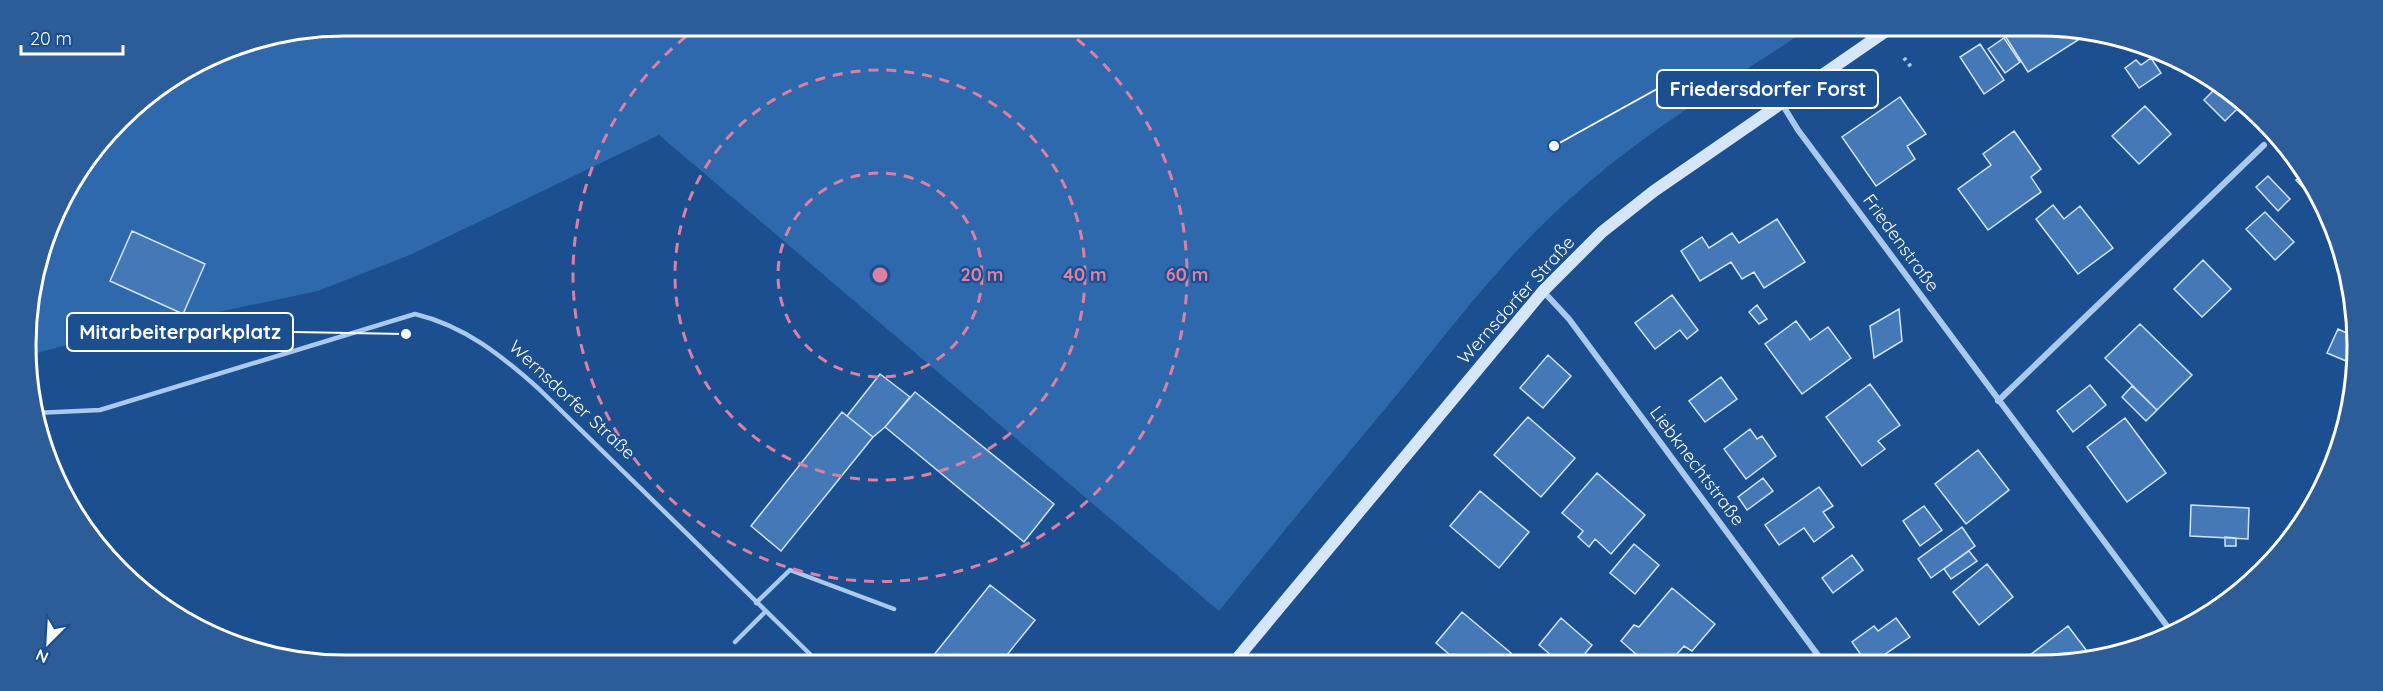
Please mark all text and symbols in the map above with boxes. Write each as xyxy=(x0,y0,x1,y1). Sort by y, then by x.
scale bar xyxy=(21,18,123,56)
text: 20 m xyxy=(30,27,72,50)
callout: Friedersdorfer Forst xyxy=(1657,70,1878,108)
text: Friedersdorfer Forst xyxy=(1670,76,1866,101)
street label: Friedenstraße xyxy=(1858,189,1945,296)
street label: Wernsdorfer Straße xyxy=(1452,231,1579,368)
text: 20 m xyxy=(961,263,1003,286)
text: 40 m xyxy=(1063,263,1107,286)
text: 60 m xyxy=(1166,263,1208,286)
centre of rings xyxy=(870,265,890,285)
callout: Mitarbeiterparkplatz xyxy=(67,313,293,351)
text: Mitarbeiterparkplatz xyxy=(79,319,281,344)
street label: Wernsdorfer Straße xyxy=(504,335,640,464)
street label: Liebknechtstraße xyxy=(1645,401,1750,530)
north arrow xyxy=(18,613,78,673)
text: N xyxy=(32,645,51,668)

